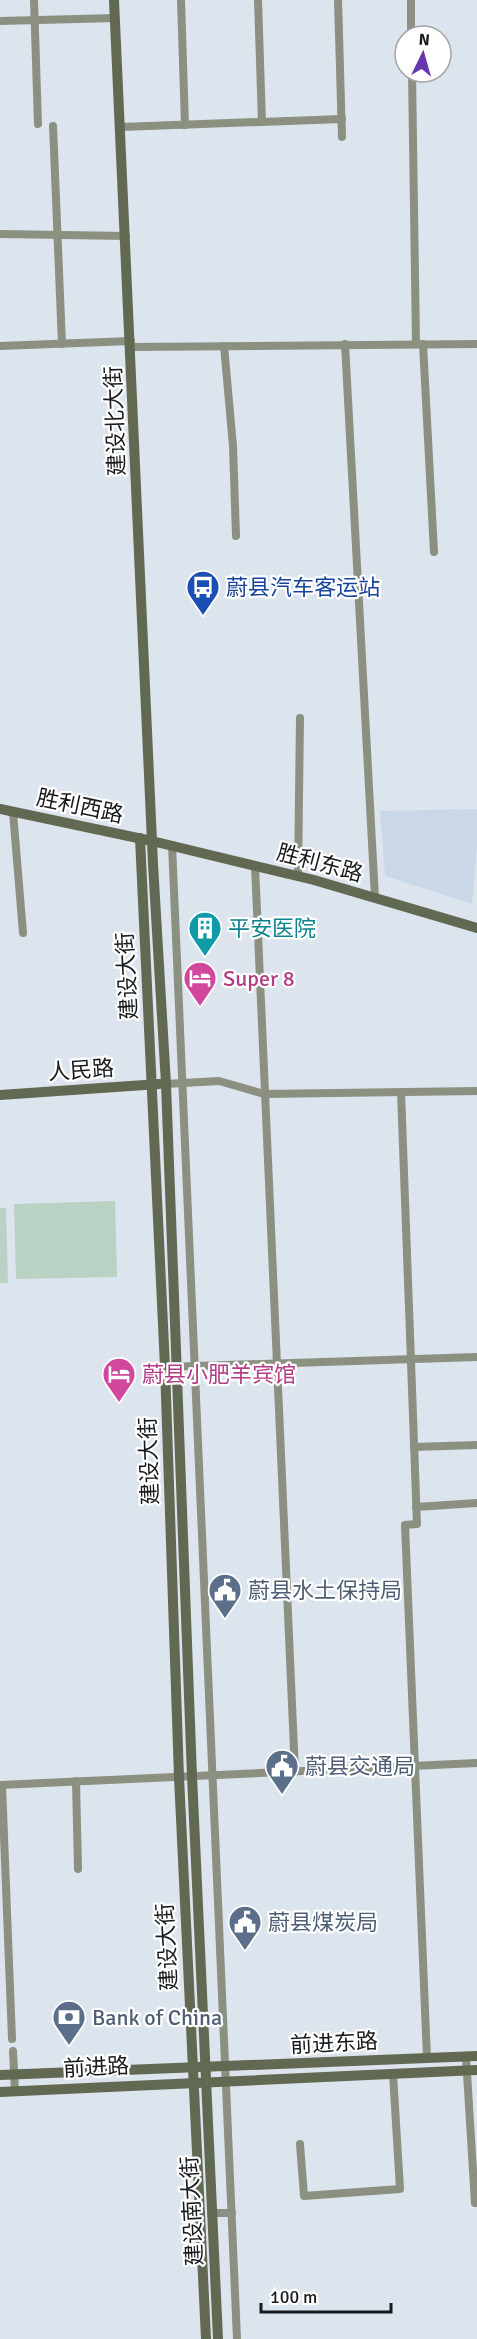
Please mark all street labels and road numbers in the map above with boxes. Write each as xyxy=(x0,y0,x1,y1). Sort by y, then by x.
street label: 建设北大街 xyxy=(100,366,130,476)
street label: 胜利西路 xyxy=(34,784,126,828)
street label: 胜利东路 xyxy=(274,839,366,887)
street label: 建设大街 xyxy=(111,931,143,1021)
street label: 人民路 xyxy=(47,1054,115,1086)
street label: 建设大街 xyxy=(134,1417,164,1505)
street label: 建设大街 xyxy=(151,1902,183,1992)
street label: 前进东路 xyxy=(289,2027,379,2059)
street label: 前进路 xyxy=(62,2052,130,2082)
street label: 建设南大街 xyxy=(176,2155,208,2267)

